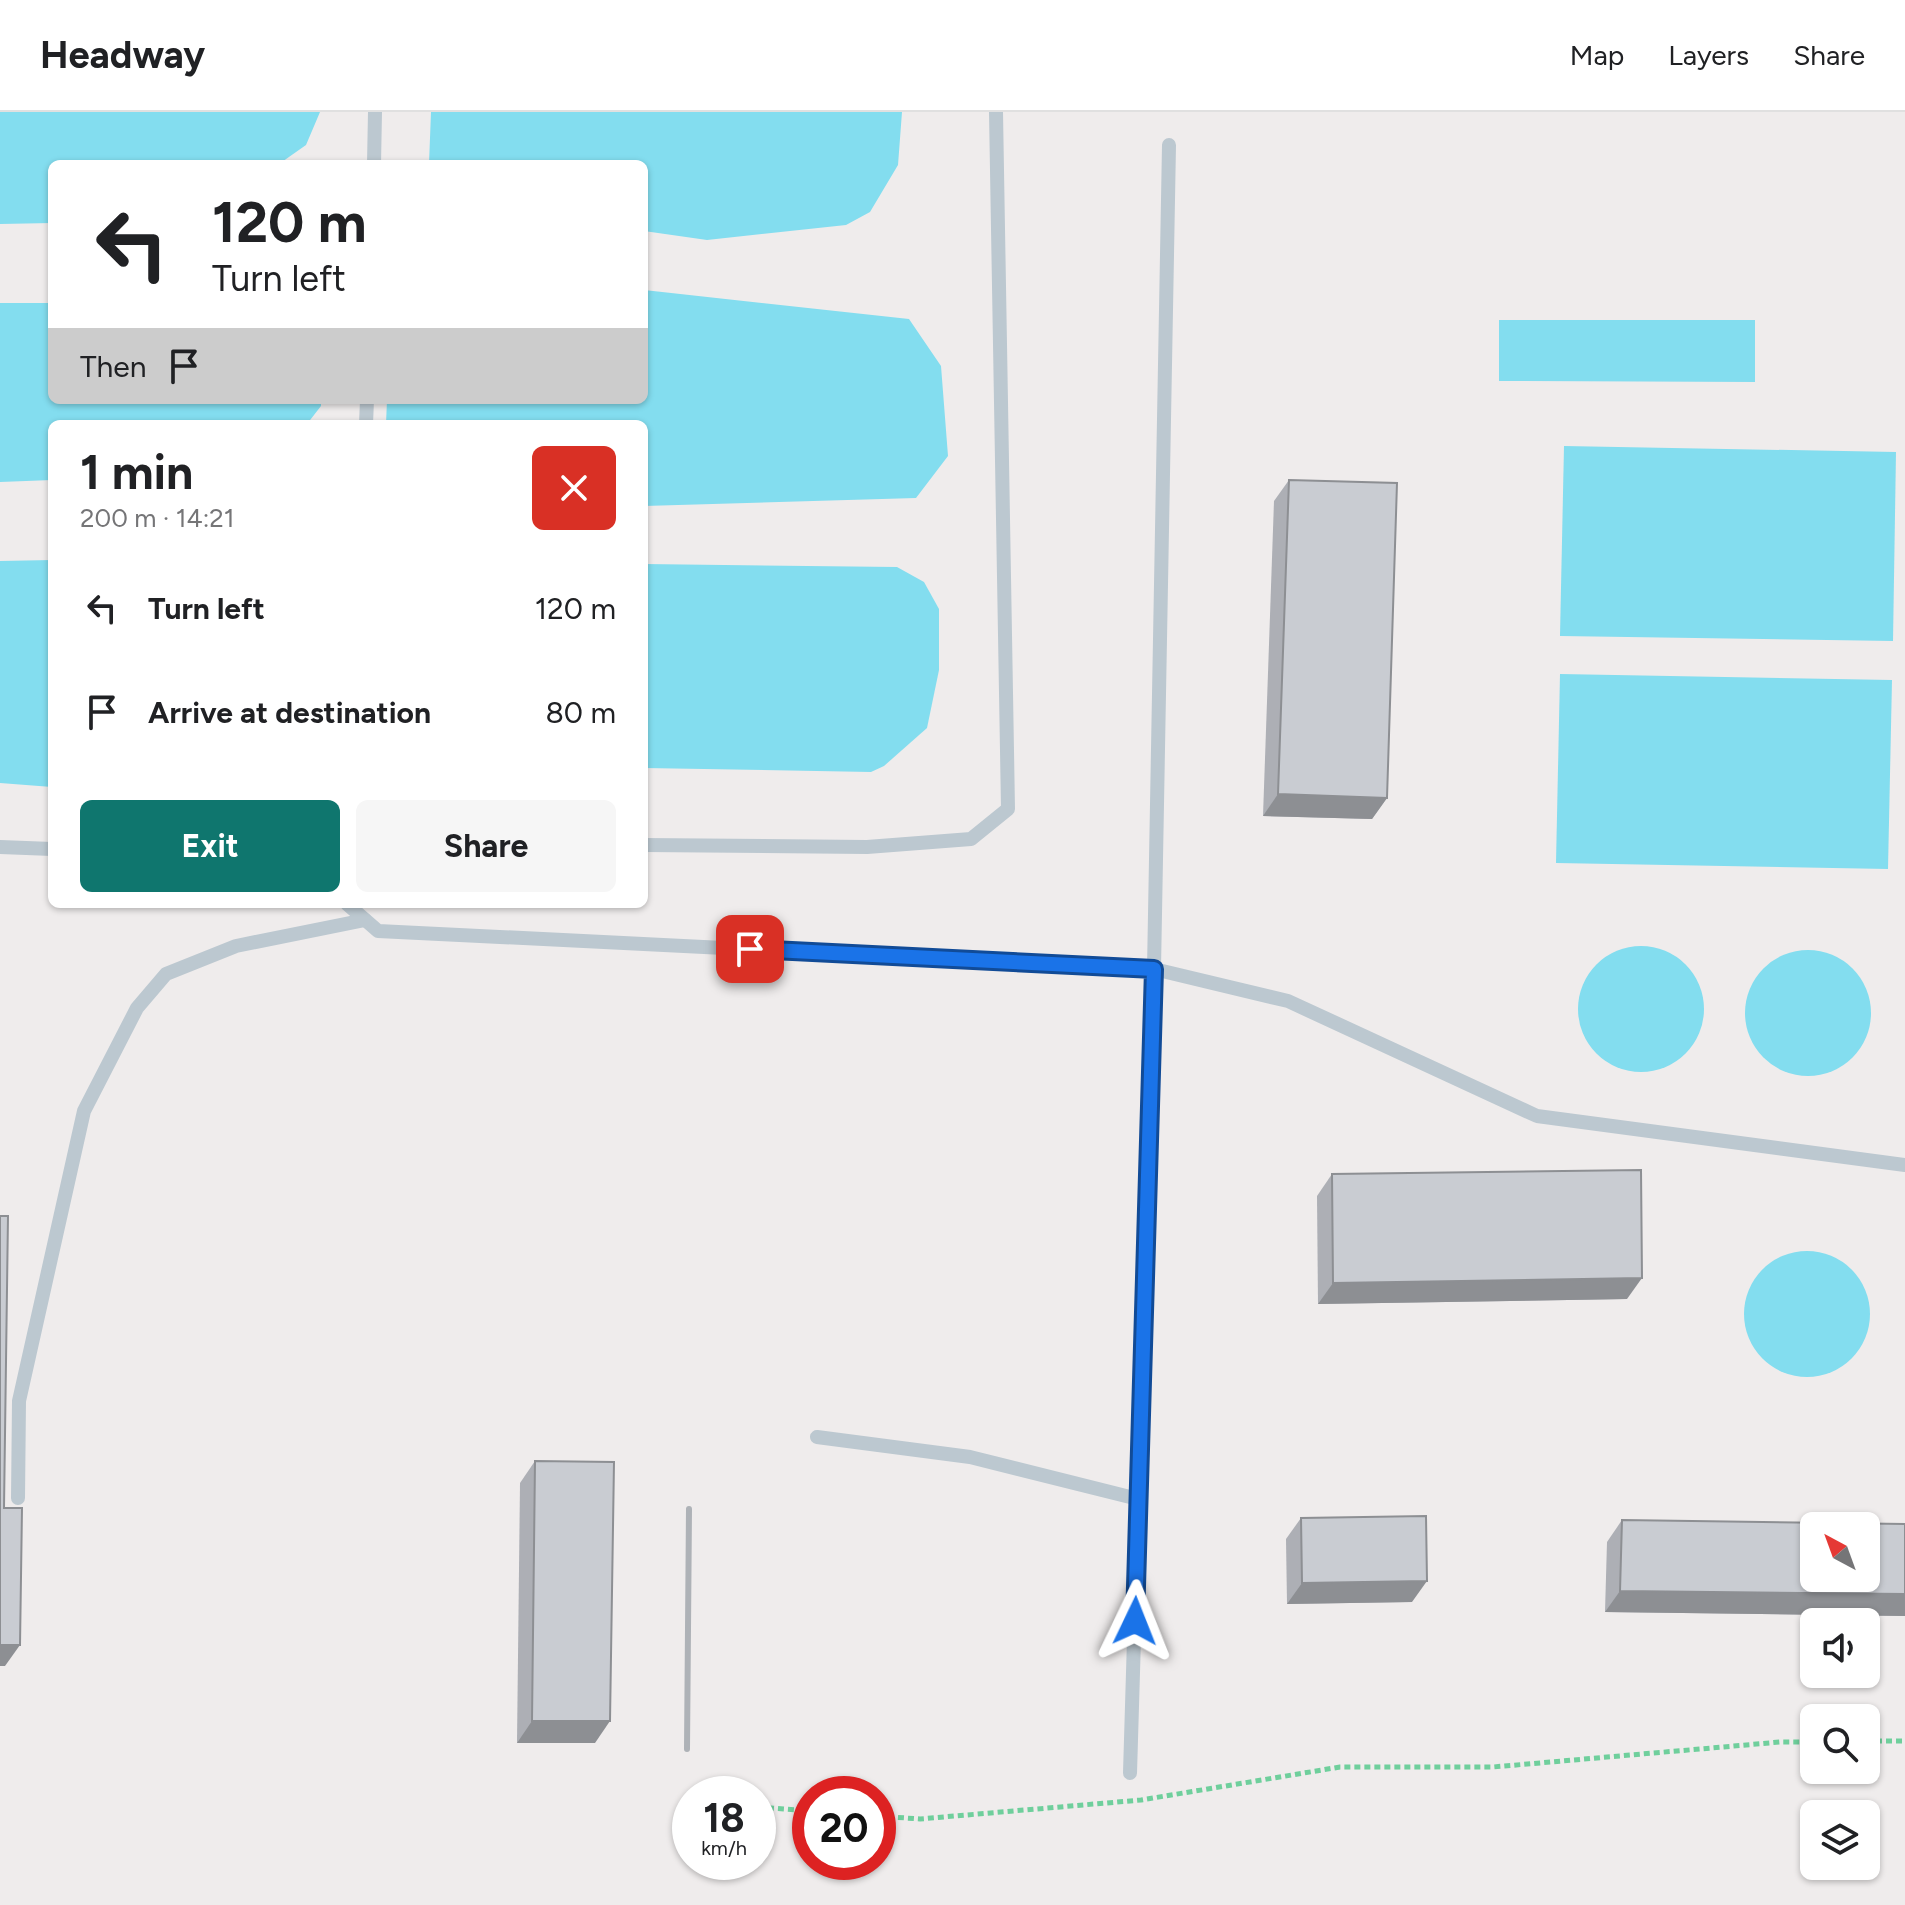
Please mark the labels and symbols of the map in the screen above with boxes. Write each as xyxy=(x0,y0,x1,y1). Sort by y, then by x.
pin xyxy=(716,915,784,983)
north arrow xyxy=(1800,1512,1880,1592)
position arrow xyxy=(1093,1579,1177,1663)
speed limit sign: 20 xyxy=(792,1776,896,1880)

